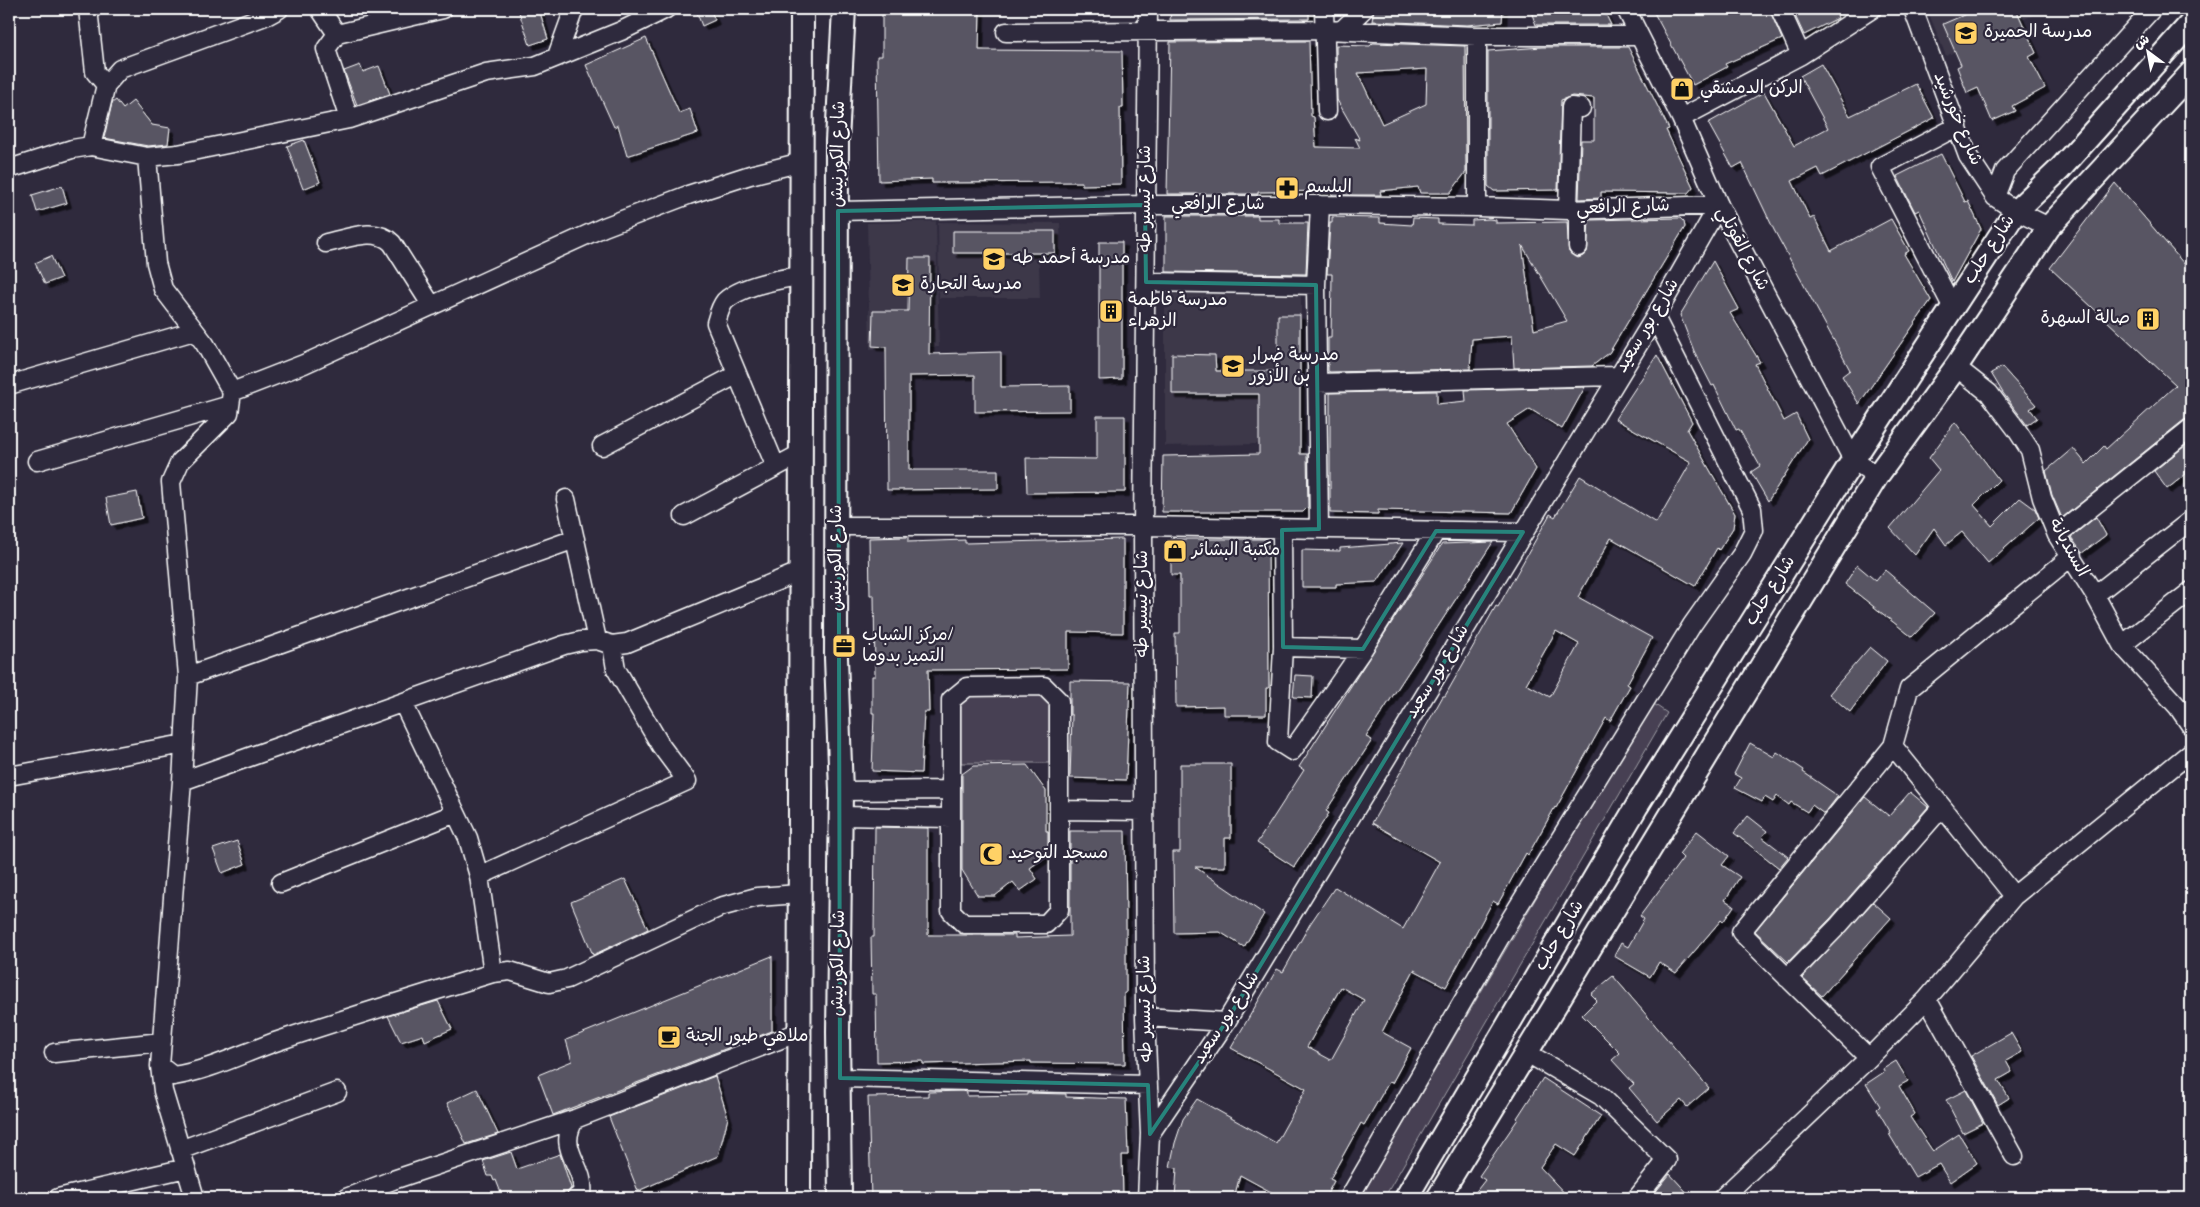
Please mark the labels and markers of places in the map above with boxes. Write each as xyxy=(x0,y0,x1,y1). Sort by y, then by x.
school or university icon: مدرسة الحميرة xyxy=(1953,20,1979,46)
place label: مدرسة الحميرة xyxy=(1984,20,2092,46)
shop icon: الركن الدمشقي xyxy=(1669,76,1695,102)
place label: الركن الدمشقي xyxy=(1700,76,1803,103)
pharmacy icon: البلسم xyxy=(1274,175,1300,201)
place label: البلسم xyxy=(1304,175,1352,201)
school or university icon: مدرسة أحمد طه xyxy=(981,246,1007,272)
place label: مدرسة أحمد طه xyxy=(1012,246,1130,272)
school or university icon: مدرسة التجارة xyxy=(890,272,916,298)
place label: مدرسة التجارة xyxy=(920,272,1022,298)
place label: مدرسة فاطمة الزهراء xyxy=(1128,288,1228,335)
building icon: مدرسة فاطمة الزهراء xyxy=(1098,298,1124,324)
place label: صالة السهرة xyxy=(2040,306,2130,332)
building icon: صالة السهرة xyxy=(2135,306,2161,332)
place label: مدرسة ضرار بن الأزور xyxy=(1248,343,1339,390)
school or university icon: مدرسة ضرار بن الأزور xyxy=(1220,353,1246,379)
shop icon: مكتبة البشائر xyxy=(1162,538,1188,564)
place label: مكتبة البشائر xyxy=(1190,538,1280,564)
place label: مركز الشباب/ التميز بدوما xyxy=(862,623,954,670)
office icon: مركز الشباب/ التميز بدوما xyxy=(831,633,857,659)
mosque icon: مسجد التوحيد xyxy=(978,841,1004,867)
place label: مسجد التوحيد xyxy=(1008,841,1108,867)
cafe icon: ملاهي طيور الجنة xyxy=(656,1024,682,1050)
place label: ملاهي طيور الجنة xyxy=(686,1024,808,1051)

